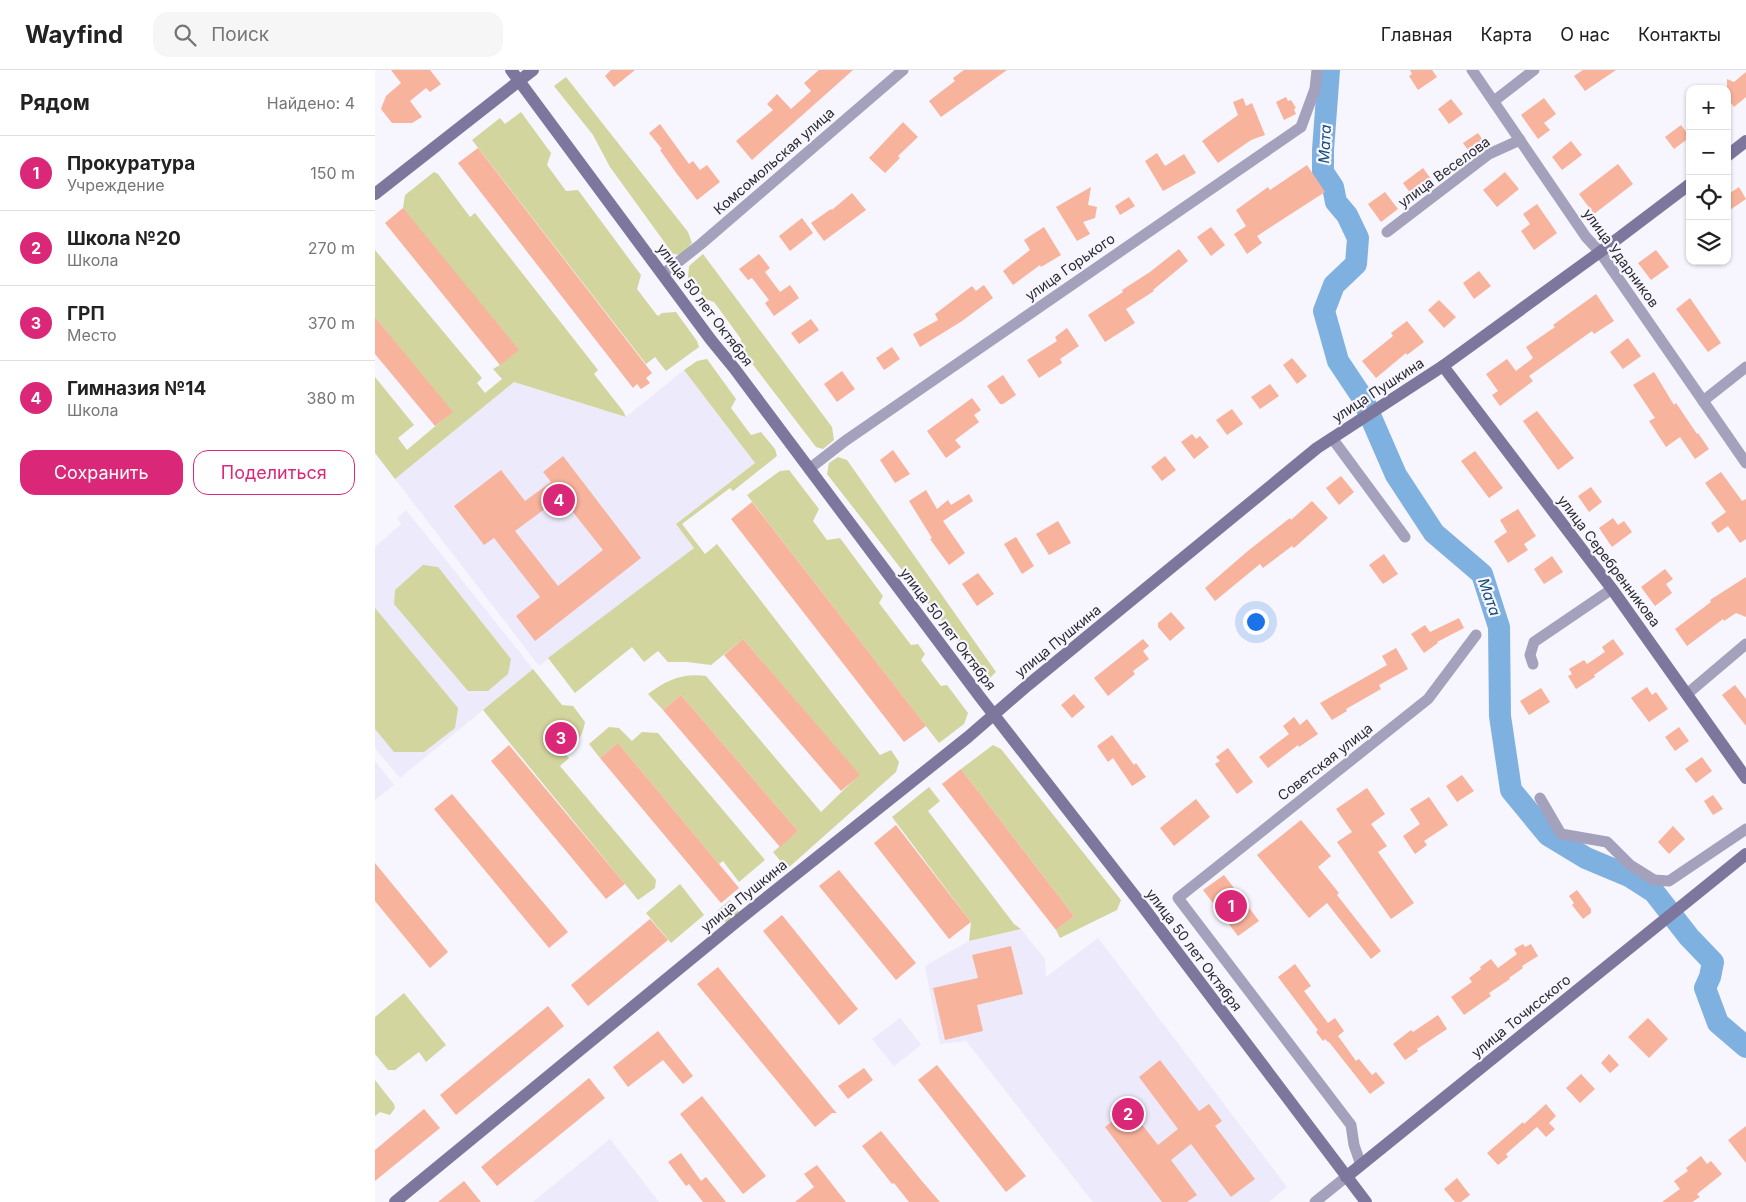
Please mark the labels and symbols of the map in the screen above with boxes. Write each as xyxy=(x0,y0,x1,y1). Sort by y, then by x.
street label: Комсомольская улица xyxy=(710,104,838,218)
water label: Мата xyxy=(1314,124,1335,164)
street label: улица Веселова xyxy=(1394,133,1493,211)
street label: улица Ударников xyxy=(1580,205,1663,310)
street label: улица Горького xyxy=(1022,229,1118,304)
street label: улица 50 лет Октября xyxy=(654,240,757,369)
street label: улица Пушкина xyxy=(1329,354,1427,425)
pin: 4 xyxy=(543,481,575,519)
street label: улица Серебренникова xyxy=(1554,492,1664,630)
street label: улица 50 лет Октября xyxy=(897,564,1000,693)
water label: Мата xyxy=(1474,575,1505,618)
street label: улица Пушкина xyxy=(1011,601,1104,680)
your location xyxy=(1243,609,1269,635)
pin: 3 xyxy=(545,719,577,757)
street label: Советская улица xyxy=(1274,719,1376,804)
street label: улица Пушкина xyxy=(697,856,790,935)
street label: улица 50 лет Октября xyxy=(1143,885,1246,1014)
pin: 1 xyxy=(1215,887,1247,925)
street label: улица Точисского xyxy=(1468,970,1574,1061)
pin: 2 xyxy=(1112,1095,1144,1133)

